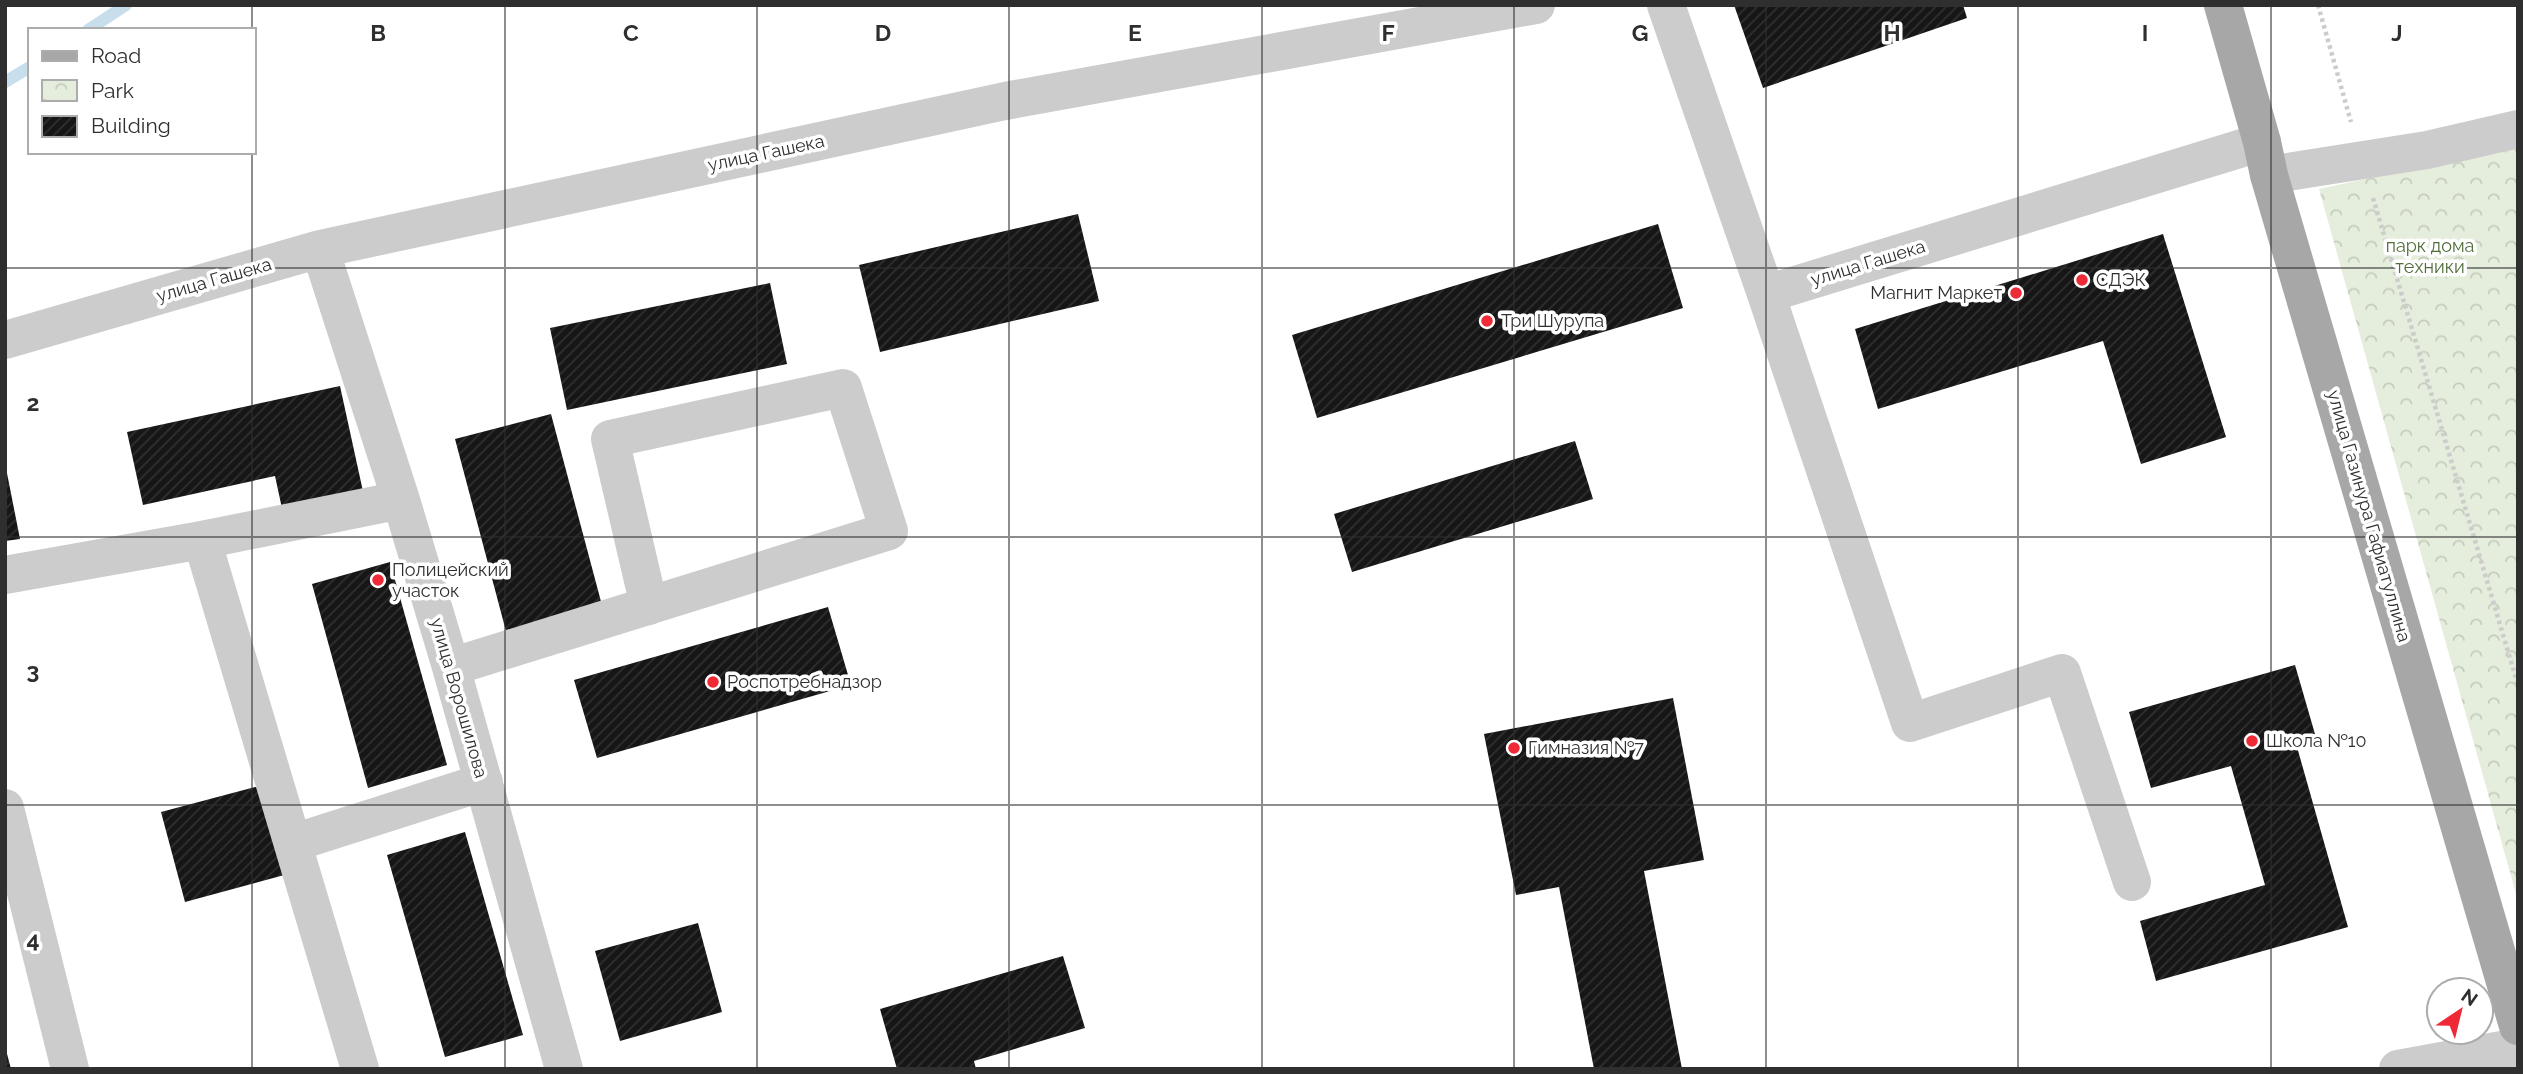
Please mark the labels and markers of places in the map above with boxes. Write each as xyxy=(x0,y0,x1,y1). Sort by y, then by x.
place label: СДЭК xyxy=(2096,269,2146,290)
marker: СДЭК xyxy=(2074,272,2090,288)
place label: Магнит Маркет xyxy=(1870,282,2002,303)
marker: Магнит Маркет xyxy=(2008,285,2024,301)
place label: Три Шурупа xyxy=(1501,310,1604,331)
marker: Три Шурупа xyxy=(1479,313,1495,329)
place label: Полицейский участок xyxy=(392,559,509,601)
marker: Полицейский участок xyxy=(370,572,386,588)
place label: Роспотребнадзор xyxy=(727,671,882,692)
marker: Роспотребнадзор xyxy=(705,674,721,690)
place label: Школа №10 xyxy=(2266,730,2367,751)
marker: Школа №10 xyxy=(2244,733,2260,749)
place label: Гимназия №7 xyxy=(1528,737,1644,758)
marker: Гимназия №7 xyxy=(1506,740,1522,756)

